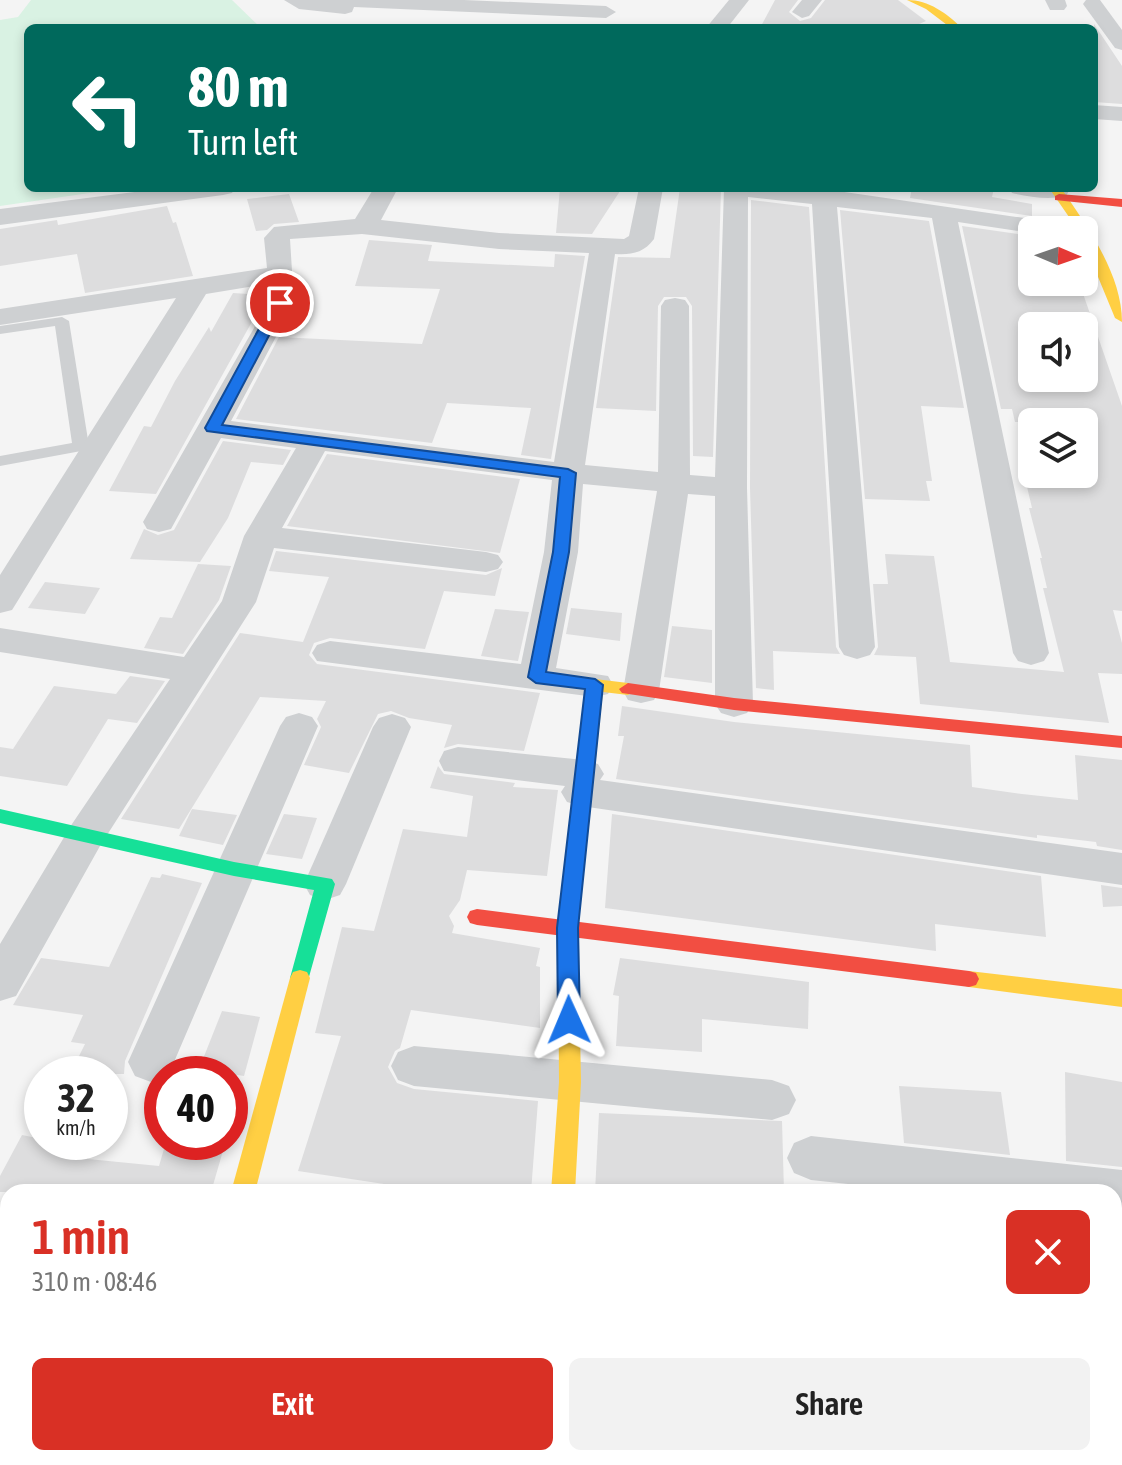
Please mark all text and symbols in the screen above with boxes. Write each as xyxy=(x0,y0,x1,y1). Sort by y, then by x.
text: 80 m xyxy=(188,55,289,119)
icon: left xyxy=(56,56,160,160)
text: Turn left xyxy=(188,121,298,163)
north arrow xyxy=(1018,216,1098,296)
map controls xyxy=(1018,216,1098,488)
pin xyxy=(246,269,314,337)
icon: arrive xyxy=(258,281,302,325)
button: sound xyxy=(1018,312,1098,392)
button: layers xyxy=(1018,408,1098,488)
position arrow xyxy=(527,978,611,1062)
speed limit sign: 40 xyxy=(144,1056,248,1160)
text: 32 xyxy=(57,1075,95,1120)
text: km/h xyxy=(56,1116,96,1139)
text: 1 min xyxy=(32,1209,130,1264)
button: close xyxy=(1006,1210,1090,1294)
text: 310 m · 08:46 xyxy=(32,1267,157,1297)
button: Exit xyxy=(32,1358,553,1450)
button: Share xyxy=(569,1358,1090,1450)

